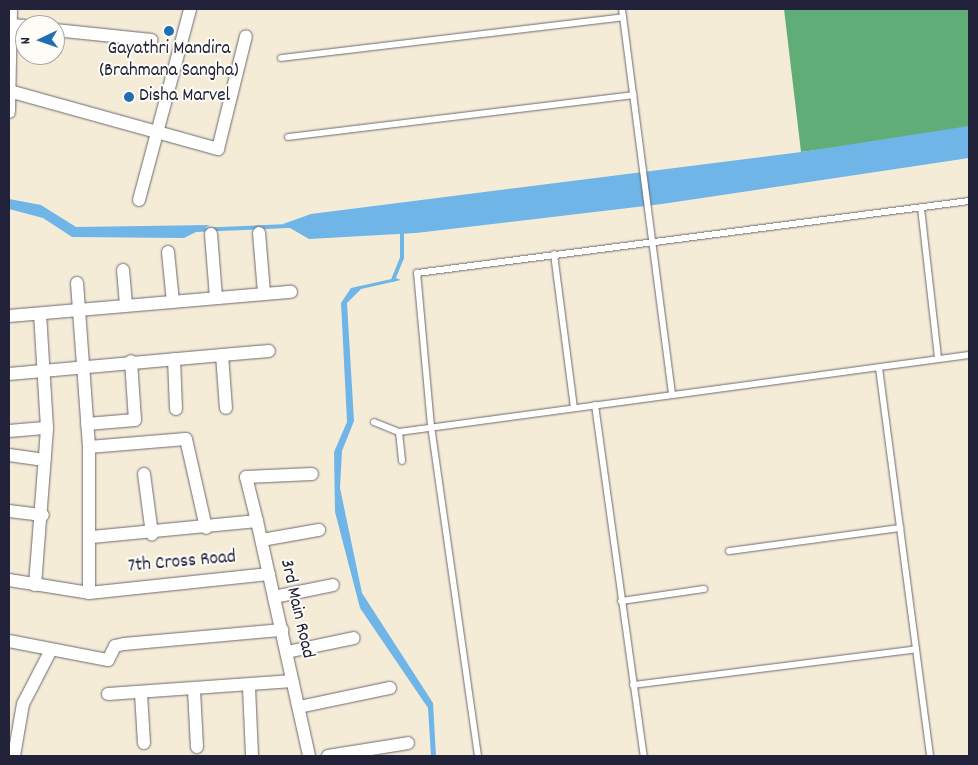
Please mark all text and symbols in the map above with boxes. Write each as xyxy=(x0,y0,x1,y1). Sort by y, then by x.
north arrow xyxy=(15,15,65,65)
marker: Gayathri Mandira (Brahmana Sangha) xyxy=(163,25,175,37)
text: N xyxy=(16,37,36,45)
place label: Gayathri Mandira (Brahmana Sangha) xyxy=(99,39,239,83)
place label: Disha Marvel xyxy=(139,86,230,108)
marker: Disha Marvel xyxy=(123,91,135,103)
street label: 7th Cross Road xyxy=(127,547,237,579)
street label: 3rd Main Road xyxy=(274,557,318,661)

